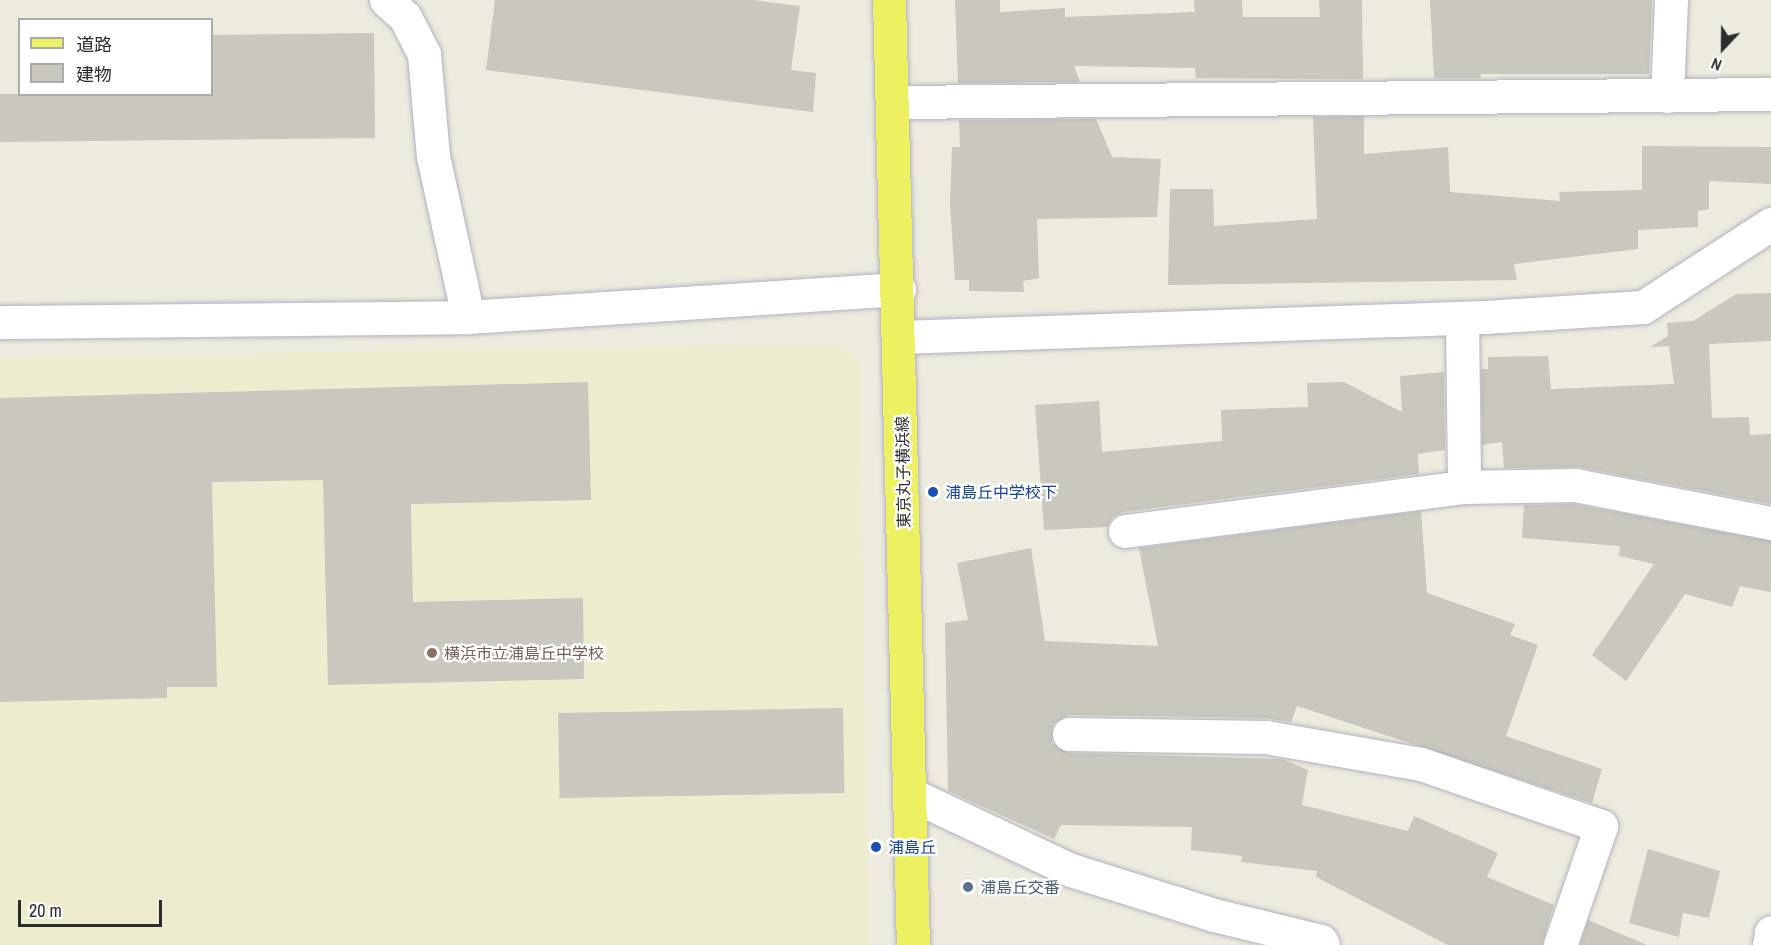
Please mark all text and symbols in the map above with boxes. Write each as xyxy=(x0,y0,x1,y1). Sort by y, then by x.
legend xyxy=(18,18,213,96)
north arrow xyxy=(1693,18,1753,78)
text: 道路 xyxy=(76,32,112,57)
text: N xyxy=(1708,53,1725,77)
text: 建物 xyxy=(76,62,112,87)
street label: 東京丸子横浜線 xyxy=(892,416,914,528)
place label: 浦島丘中学校下 xyxy=(945,482,1057,502)
marker: 浦島丘中学校下 xyxy=(926,485,940,499)
place label: 横浜市立浦島丘中学校 xyxy=(444,643,604,663)
marker: 横浜市立浦島丘中学校 xyxy=(425,646,439,660)
place label: 浦島丘 xyxy=(888,837,936,857)
marker: 浦島丘 xyxy=(869,840,883,854)
place label: 浦島丘交番 xyxy=(980,877,1060,897)
marker: 浦島丘交番 xyxy=(961,880,975,894)
scale bar xyxy=(21,888,165,926)
text: 20 m xyxy=(29,898,62,923)

